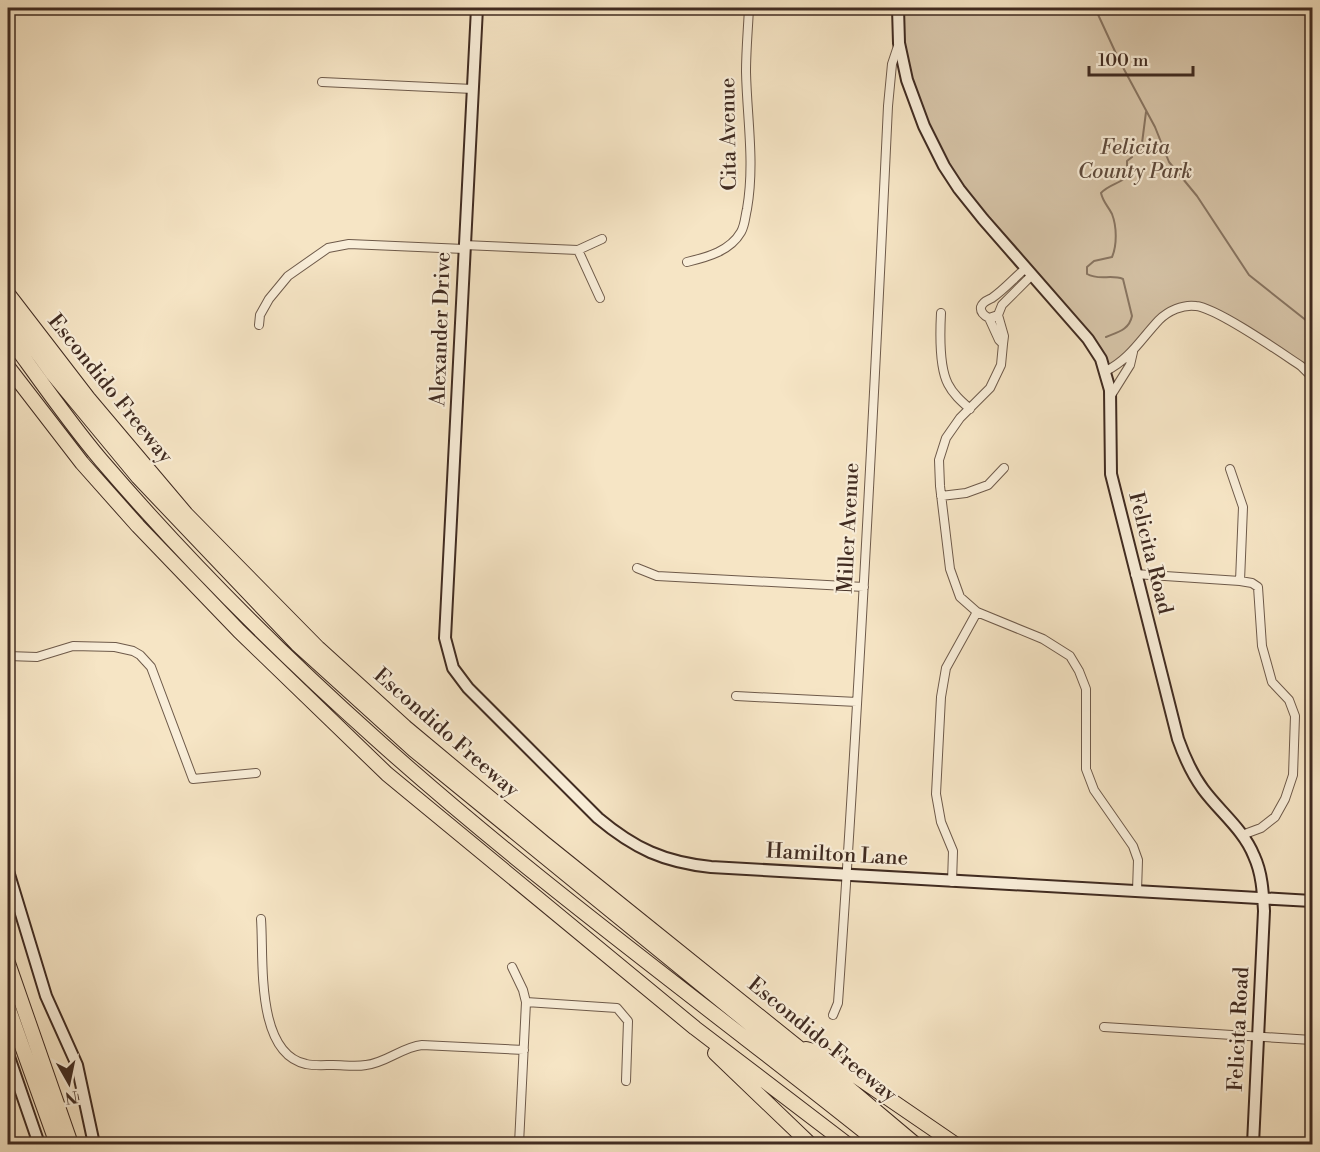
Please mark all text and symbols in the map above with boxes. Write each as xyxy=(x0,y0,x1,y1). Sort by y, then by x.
scale bar xyxy=(1089,39,1192,77)
text: 100 m xyxy=(1098,49,1149,72)
street label: Cita Avenue xyxy=(715,77,743,191)
park label: Felicita County Park xyxy=(1078,135,1192,185)
street label: Alexander Drive xyxy=(425,251,457,408)
street label: Escondido Freeway xyxy=(42,309,179,469)
street label: Miller Avenue xyxy=(833,462,865,594)
street label: Felicita Road xyxy=(1122,489,1178,617)
street label: Escondido Freeway xyxy=(368,663,525,804)
street label: Hamilton Lane xyxy=(765,838,909,872)
street label: Felicita Road xyxy=(1223,966,1255,1092)
street label: Escondido Freeway xyxy=(742,972,902,1109)
north arrow xyxy=(39,1053,99,1113)
text: N xyxy=(63,1086,79,1108)

